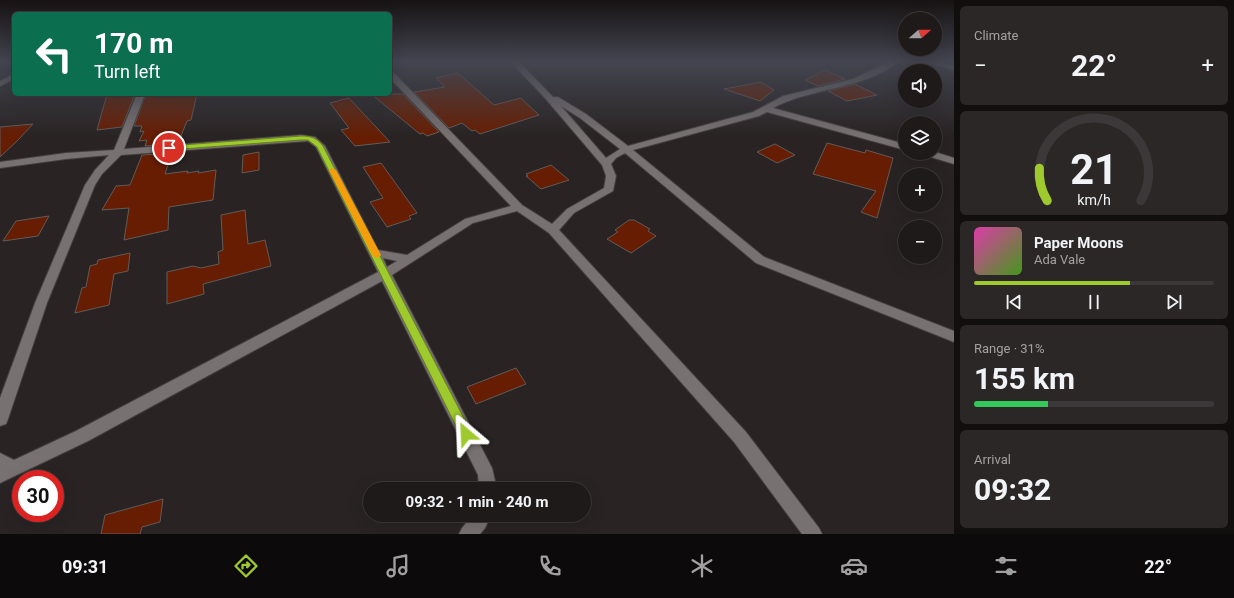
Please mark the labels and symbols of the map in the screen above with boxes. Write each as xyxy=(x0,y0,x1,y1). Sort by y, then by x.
north arrow xyxy=(898,12,942,56)
pin xyxy=(152,131,186,165)
position arrow xyxy=(445,413,487,455)
speed limit sign: 30 xyxy=(12,470,64,522)

